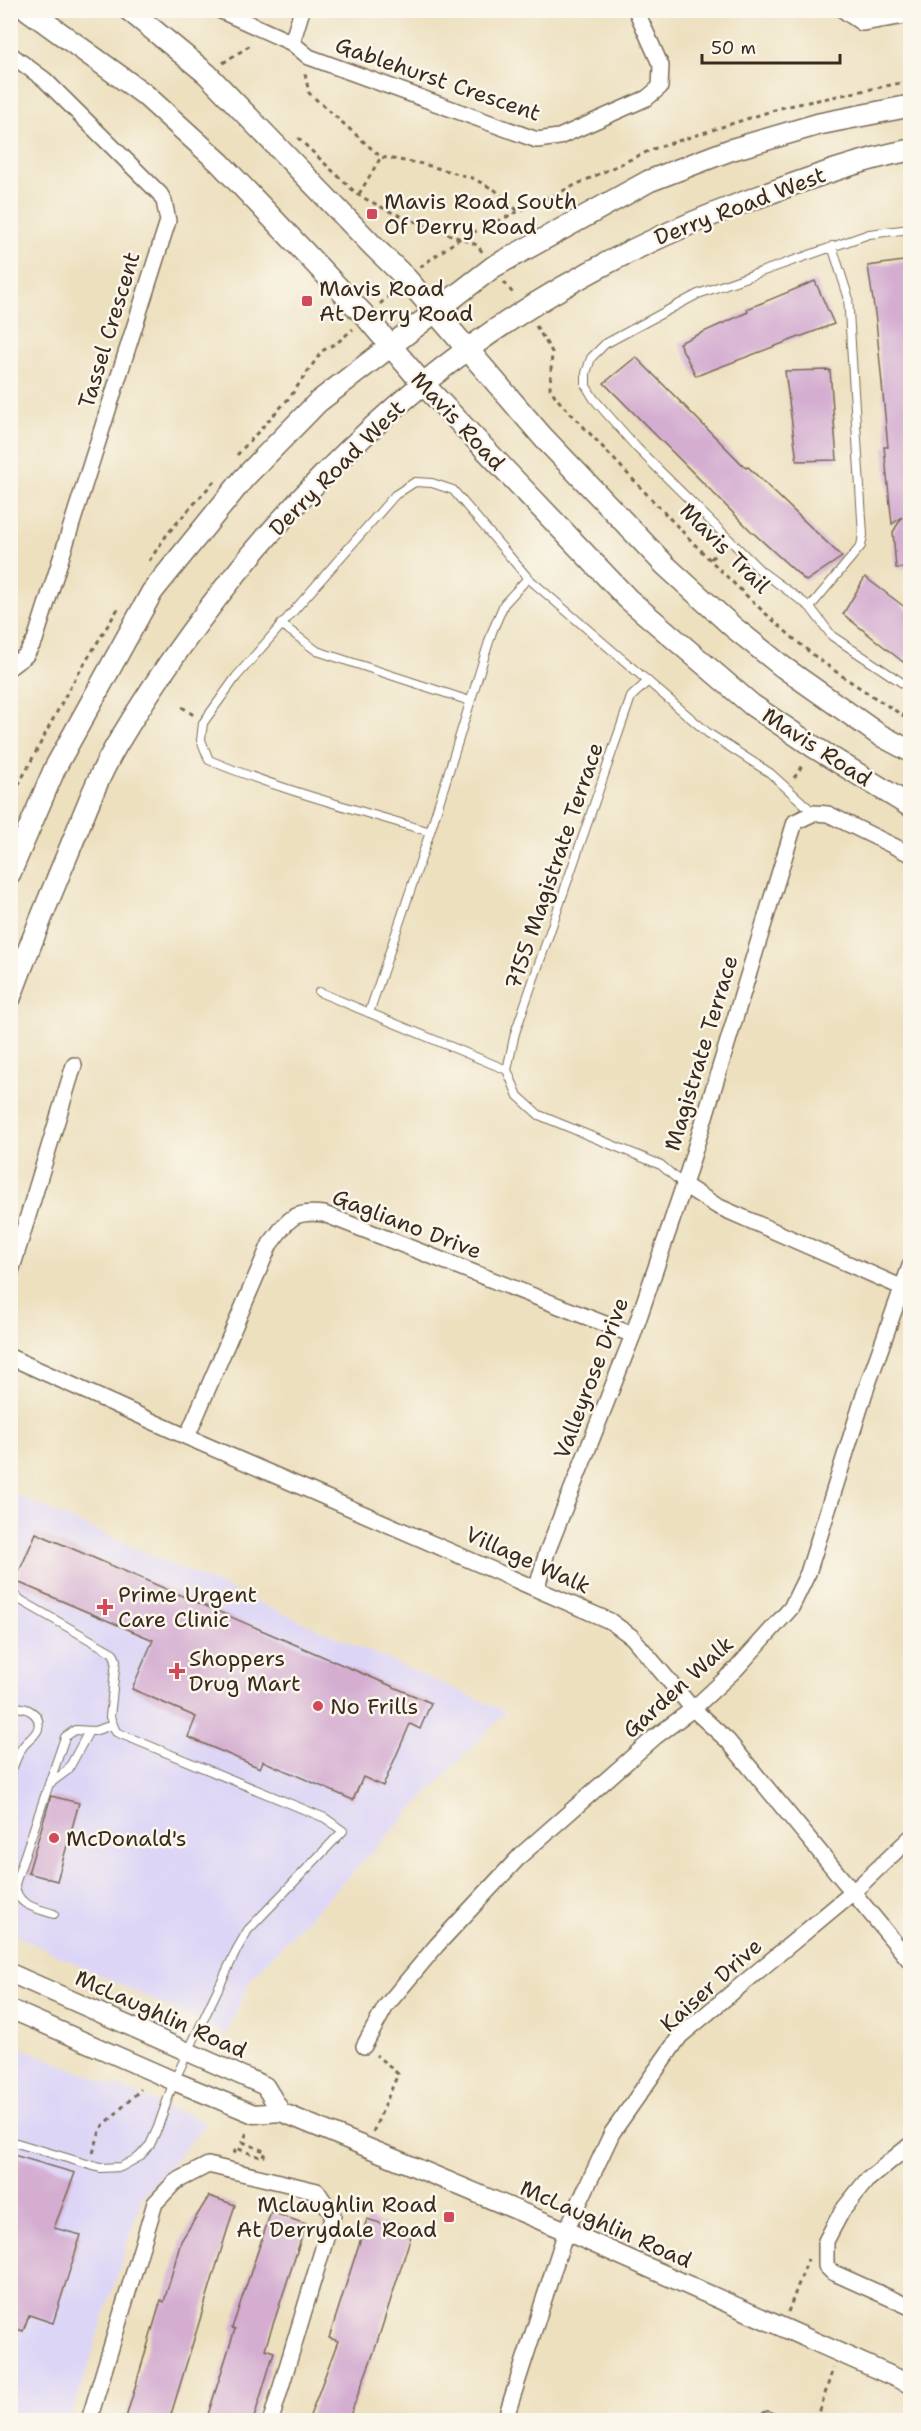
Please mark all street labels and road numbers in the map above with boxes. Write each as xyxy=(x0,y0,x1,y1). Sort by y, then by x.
street label: Gablehurst Crescent xyxy=(332,30,544,128)
street label: Derry Road West xyxy=(650,160,830,252)
street label: Tassel Crescent xyxy=(71,248,147,412)
street label: Mavis Road xyxy=(405,365,511,477)
street label: Derry Road West xyxy=(263,394,411,542)
street label: Mavis Trail xyxy=(673,496,777,600)
street label: Mavis Road xyxy=(757,701,877,793)
street label: 7155 Magistrate Terrace xyxy=(498,738,610,994)
street label: Magistrate Terrace xyxy=(657,952,745,1154)
street label: Gagliano Drive xyxy=(328,1182,486,1266)
street label: Valleyrose Drive xyxy=(547,1293,635,1463)
street label: Village Walk xyxy=(461,1520,595,1600)
street label: Garden Walk xyxy=(616,1630,740,1744)
street label: Kaiser Drive xyxy=(654,1932,768,2038)
street label: McLaughlin Road xyxy=(71,1963,251,2065)
street label: McLaughlin Road xyxy=(516,2173,696,2275)

